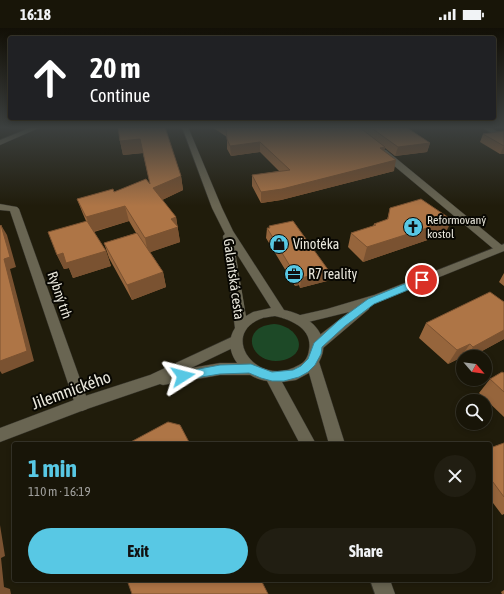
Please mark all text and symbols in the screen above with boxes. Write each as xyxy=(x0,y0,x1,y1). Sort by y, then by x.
text: 16:18 xyxy=(20,6,51,23)
icon: ahead xyxy=(24,52,76,104)
text: 20 m xyxy=(90,52,140,84)
text: Continue xyxy=(90,85,150,106)
place label: Reformovaný kostol xyxy=(427,213,486,241)
church icon: Reformovaný kostol xyxy=(402,216,424,238)
shop icon: Vinotéka xyxy=(268,233,290,255)
place label: Vinotéka xyxy=(293,236,339,252)
street label: Galantská cesta xyxy=(220,238,248,320)
office icon: R7 reality xyxy=(283,263,305,285)
pin xyxy=(405,263,439,297)
place label: R7 reality xyxy=(308,266,357,282)
street label: Rybný trh xyxy=(44,269,76,321)
icon: arrive xyxy=(411,269,433,291)
north arrow xyxy=(456,350,492,386)
map controls xyxy=(456,350,492,430)
position arrow xyxy=(162,355,204,397)
street label: Jilemnického xyxy=(28,366,114,414)
button: search xyxy=(456,394,492,430)
text: 1 min xyxy=(28,455,77,482)
button: close xyxy=(434,455,476,497)
text: 110 m · 16:19 xyxy=(28,484,91,499)
button: Exit xyxy=(28,528,248,574)
button: Share xyxy=(256,528,476,574)

